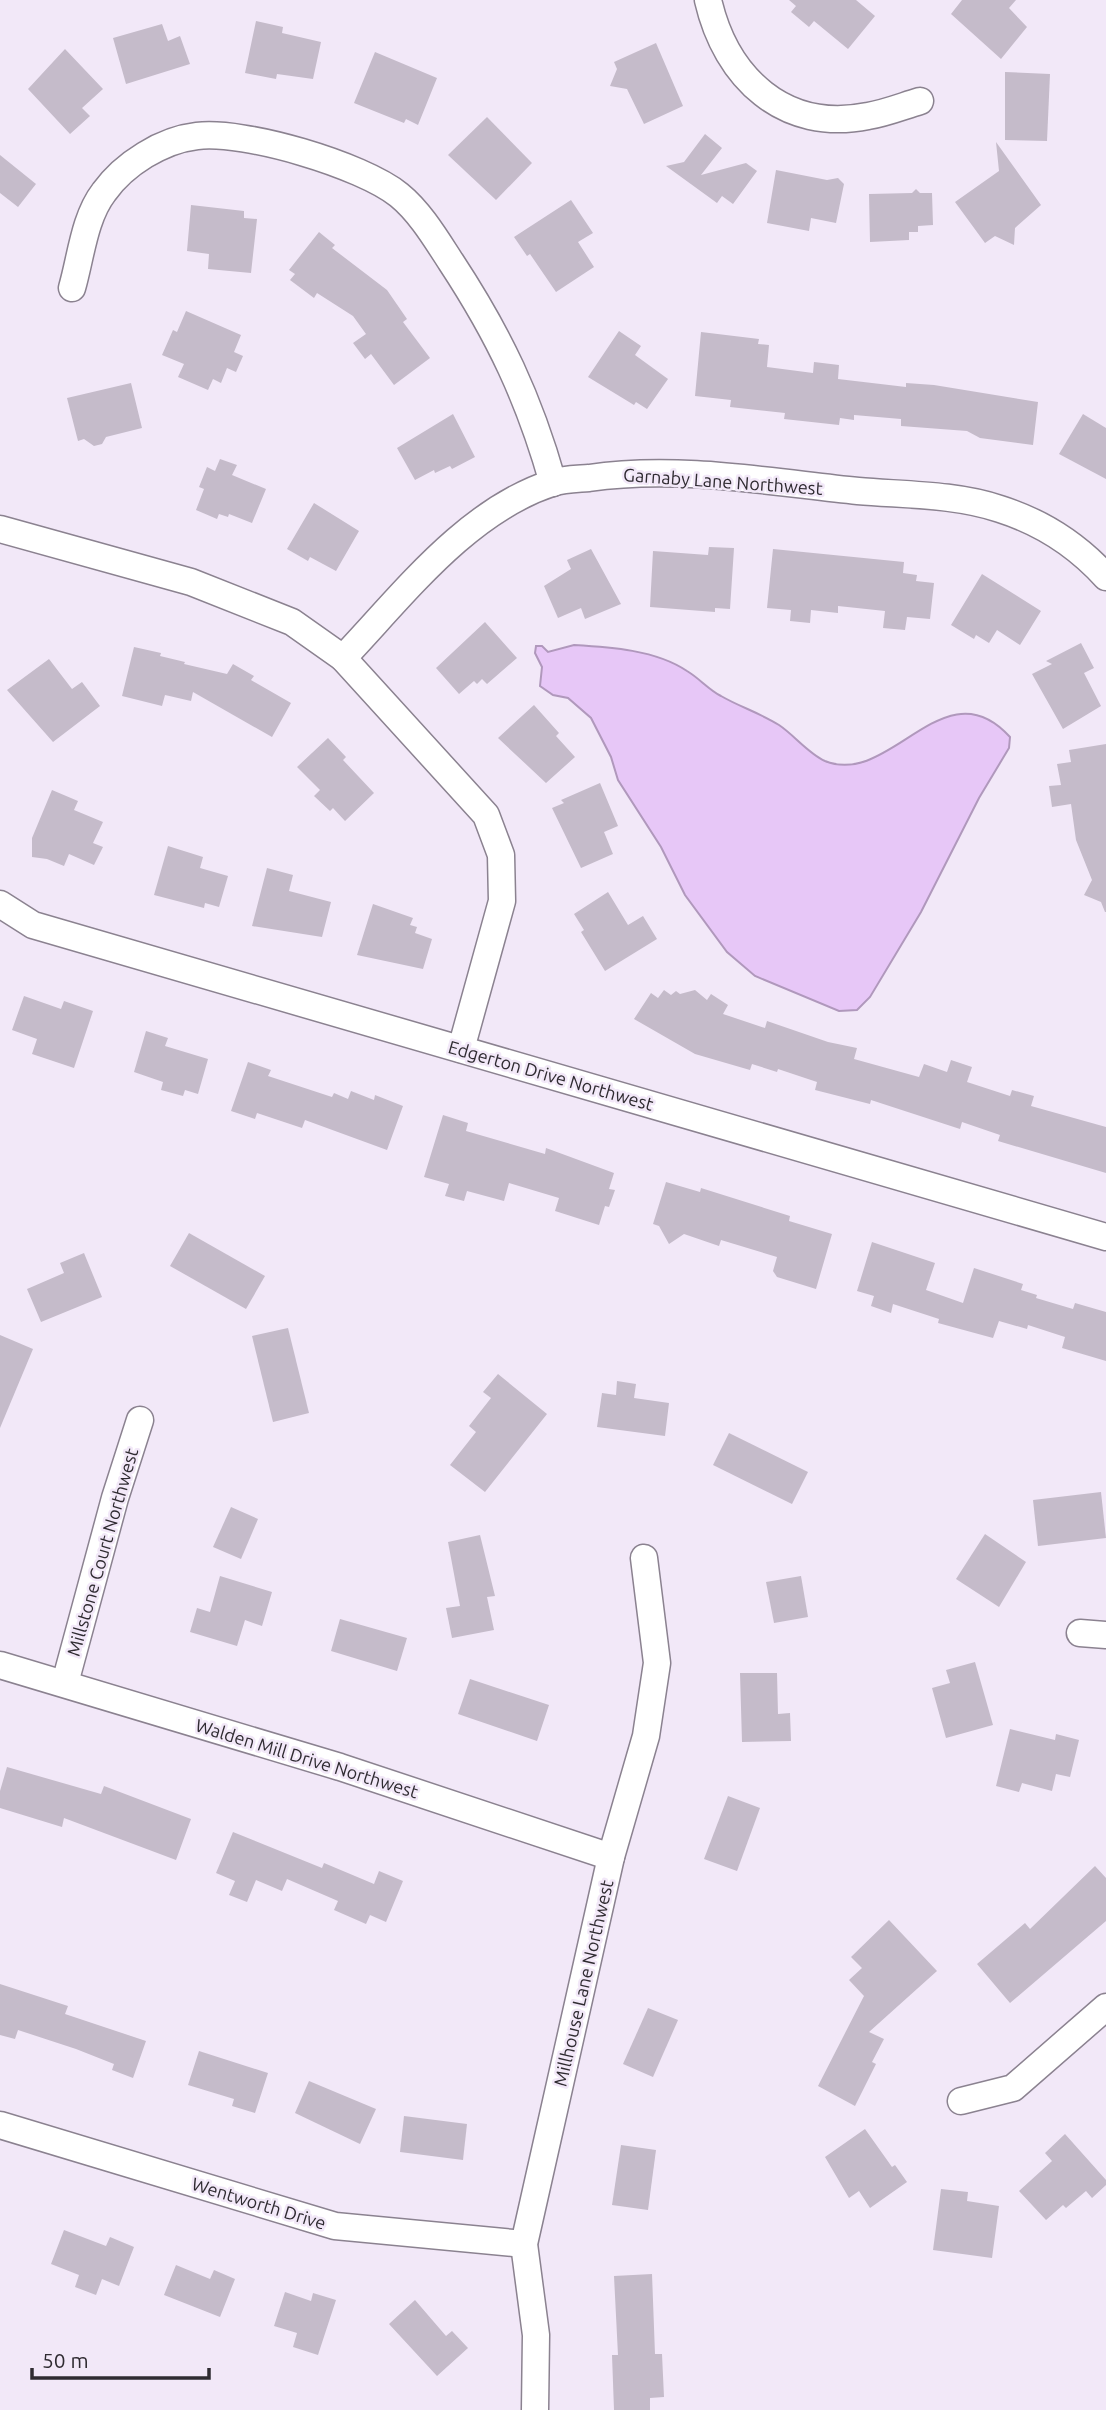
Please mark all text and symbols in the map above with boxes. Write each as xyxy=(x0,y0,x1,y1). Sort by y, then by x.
street label: Garnaby Lane Northwest xyxy=(623,464,823,498)
street label: Edgerton Drive Northwest xyxy=(446,1036,656,1114)
street label: Millstone Court Northwest xyxy=(63,1446,141,1658)
street label: Walden Mill Drive Northwest xyxy=(193,1715,421,1801)
street label: Millhouse Lane Northwest xyxy=(549,1878,617,2088)
street label: Wentworth Drive xyxy=(190,2173,328,2233)
scale bar xyxy=(32,2336,208,2380)
text: 50 m xyxy=(42,2348,89,2372)

